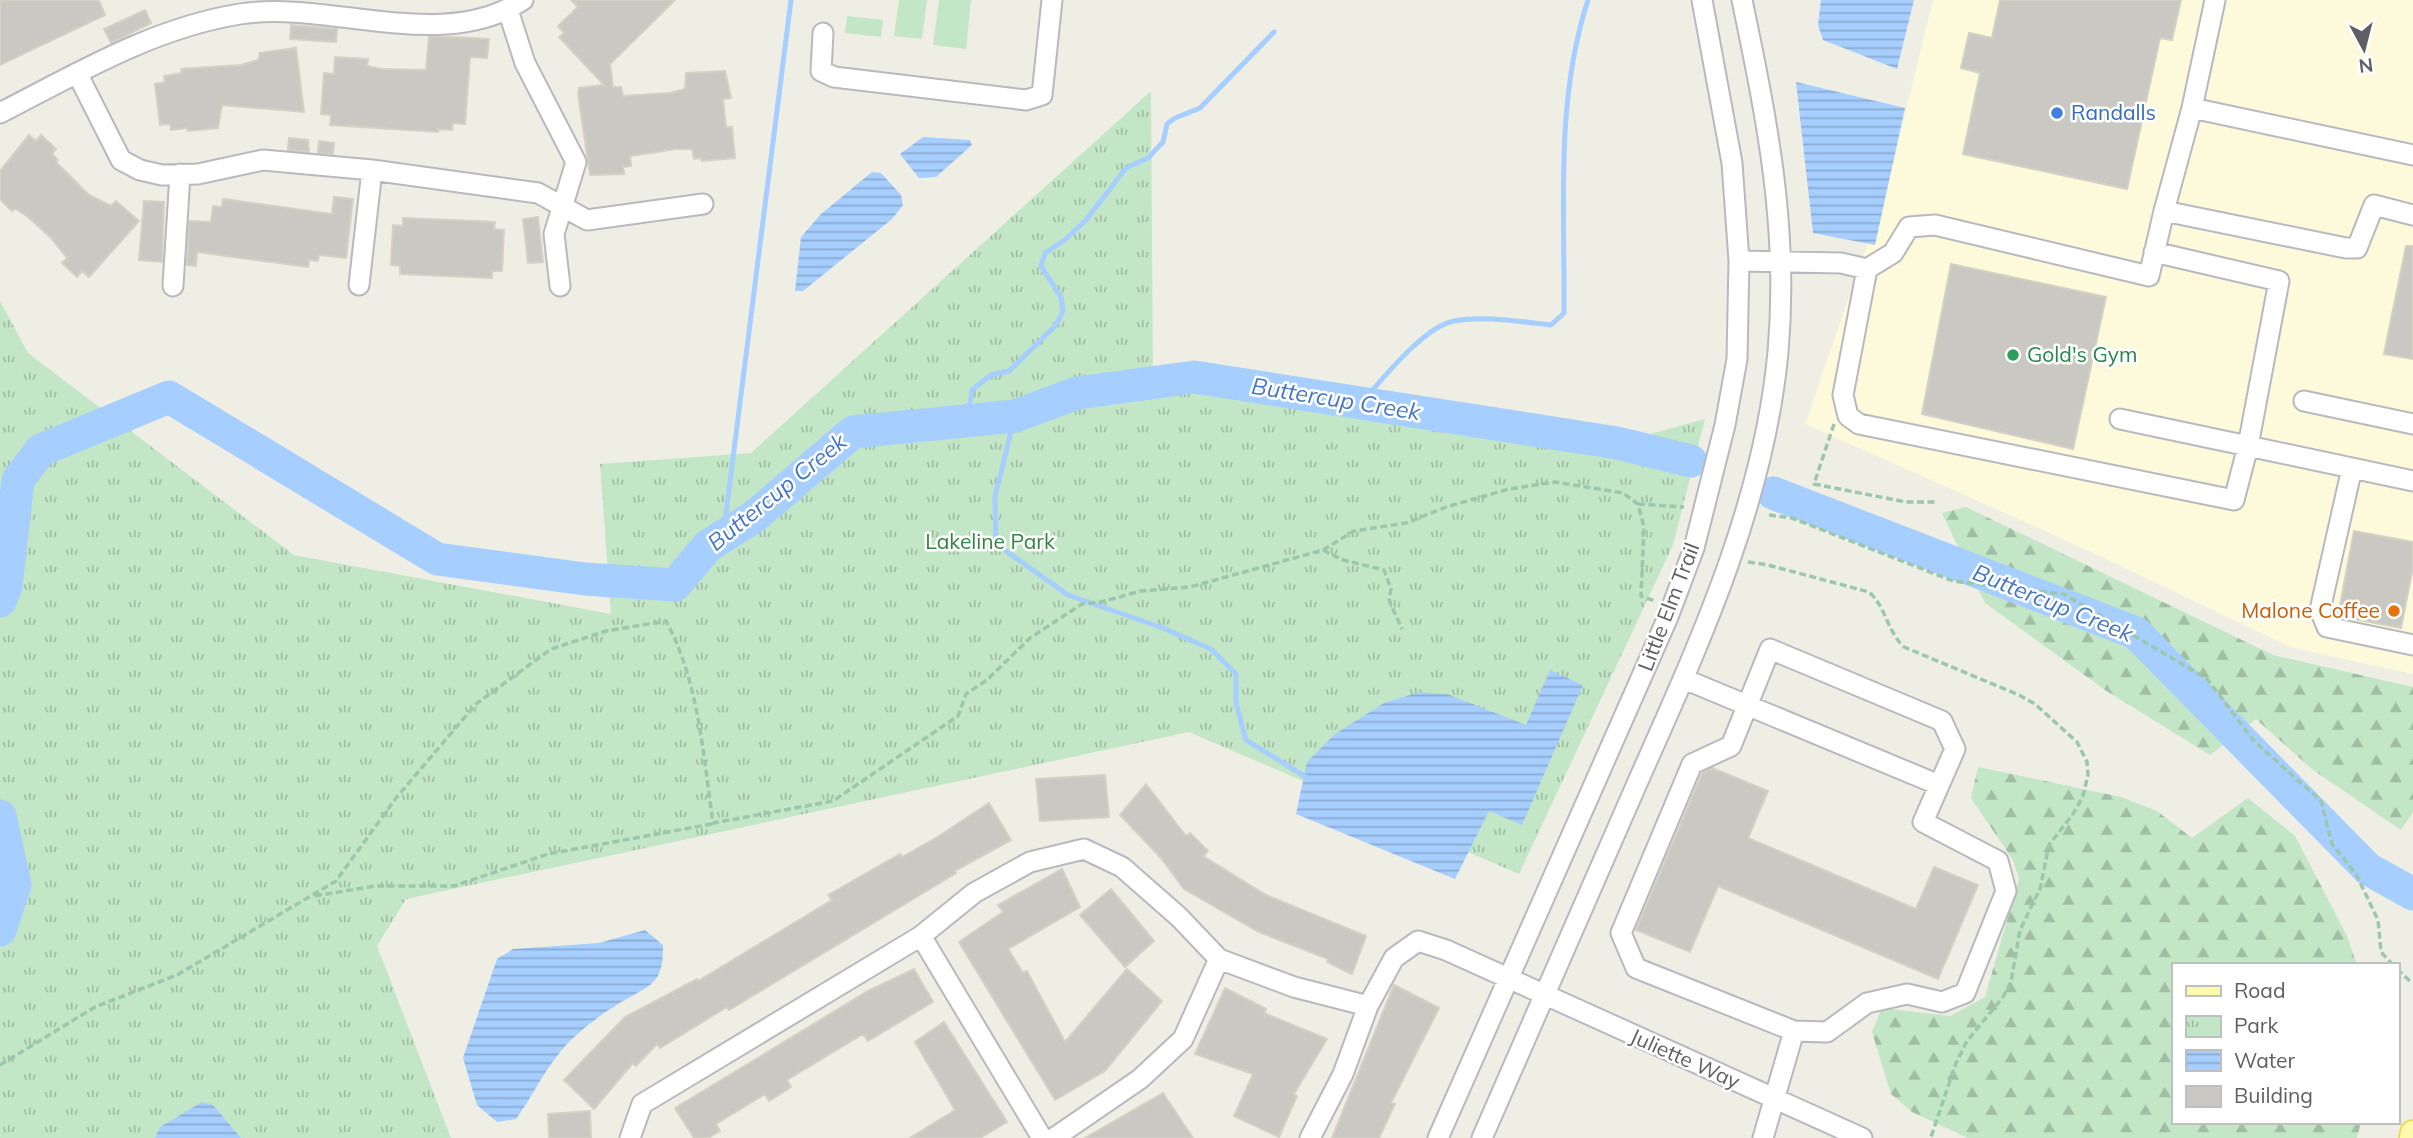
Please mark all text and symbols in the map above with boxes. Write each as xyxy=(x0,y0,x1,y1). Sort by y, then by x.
north arrow xyxy=(2329,14,2399,84)
text: N xyxy=(2357,53,2375,79)
place label: Randalls xyxy=(2071,99,2156,125)
marker: Randalls xyxy=(2049,105,2065,121)
place label: Gold's Gym xyxy=(2027,341,2137,367)
marker: Gold's Gym xyxy=(2005,347,2021,363)
water label: Buttercup Creek xyxy=(1250,371,1424,426)
water label: Buttercup Creek xyxy=(701,426,853,557)
park label: Lakeline Park xyxy=(925,528,1055,554)
street label: Little Elm Trail xyxy=(1632,539,1704,674)
water label: Buttercup Creek xyxy=(1969,557,2139,648)
place label: Malone Coffee xyxy=(2241,597,2380,623)
marker: Malone Coffee xyxy=(2386,603,2402,619)
legend xyxy=(2172,963,2399,1124)
text: Road xyxy=(2234,977,2285,1003)
text: Park xyxy=(2234,1012,2278,1038)
street label: Juliette Way xyxy=(1626,1022,1744,1094)
text: Water xyxy=(2234,1047,2295,1073)
text: Building xyxy=(2234,1082,2313,1108)

